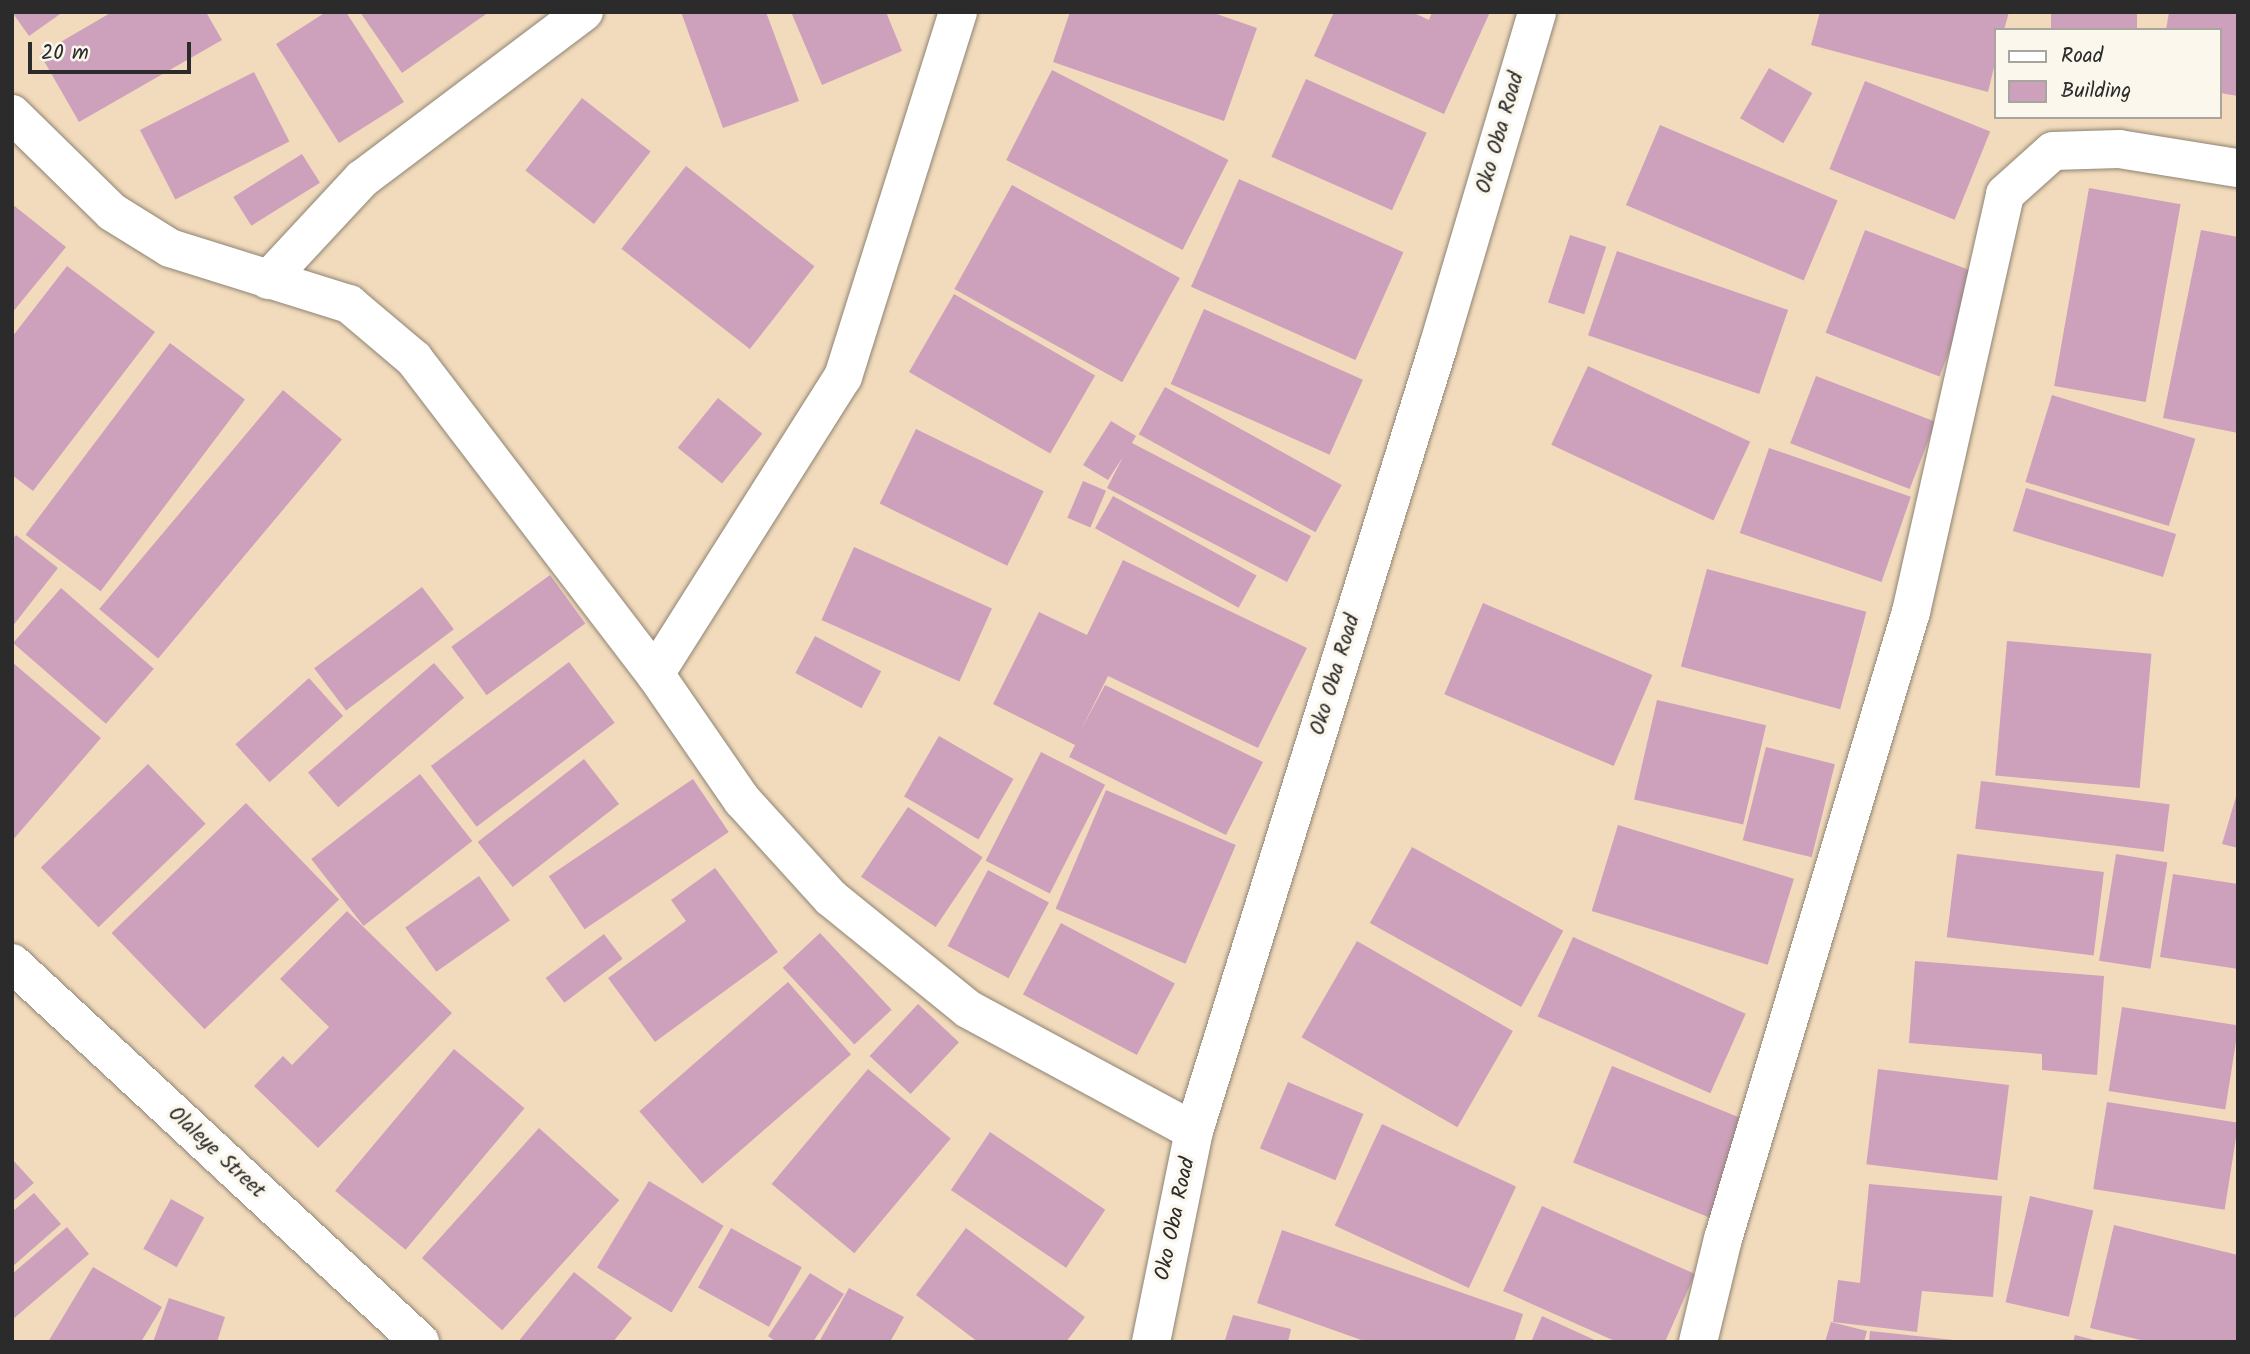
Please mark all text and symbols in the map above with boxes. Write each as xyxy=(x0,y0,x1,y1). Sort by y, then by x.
scale bar xyxy=(32,28,194,72)
legend xyxy=(1994,28,2222,119)
text: 20 m xyxy=(41,37,89,70)
text: Road xyxy=(2061,40,2103,73)
street label: Oko Oba Road xyxy=(1472,69,1530,197)
text: Building xyxy=(2061,75,2131,108)
street label: Oko Oba Road xyxy=(1306,612,1366,738)
street label: Olaleye Street xyxy=(162,1102,270,1204)
street label: Oko Oba Road xyxy=(1151,1155,1201,1283)

